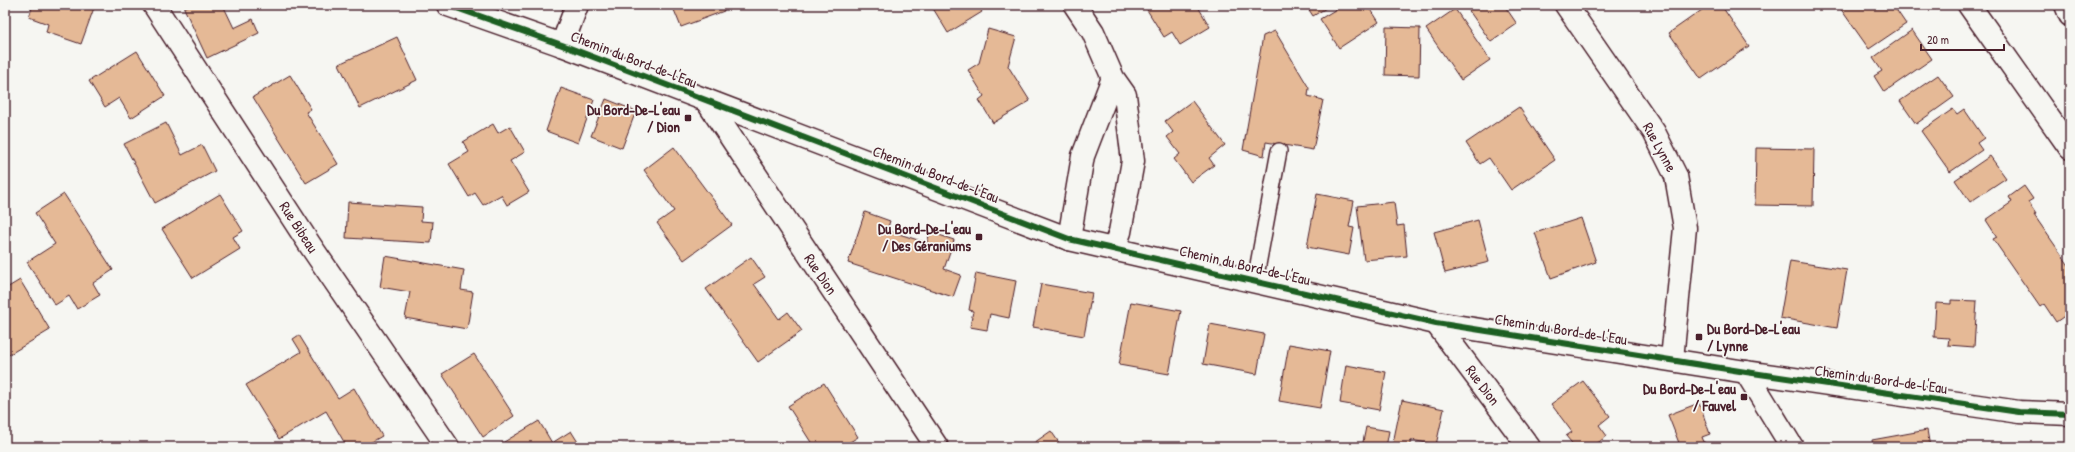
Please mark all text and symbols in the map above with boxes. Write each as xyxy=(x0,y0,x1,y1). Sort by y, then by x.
street label: Chemin du Bord-de-l'Eau xyxy=(568,25,700,93)
scale bar xyxy=(1921,26,2004,52)
text: 20 m xyxy=(1927,31,1949,48)
place label: Du Bord-De-L'eau / Dion xyxy=(587,99,681,137)
marker: Du Bord-De-L'eau / Dion xyxy=(683,113,693,123)
street label: Rue Lynne xyxy=(1638,118,1682,176)
street label: Chemin du Bord-de-l'Eau xyxy=(870,140,1002,208)
street label: Rue Bibeau xyxy=(275,197,323,257)
place label: Du Bord-De-L'eau / Des Géraniums xyxy=(878,218,972,256)
marker: Du Bord-De-L'eau / Des Géraniums xyxy=(974,232,984,242)
street label: Chemin du Bord-de-l'Eau xyxy=(1177,240,1313,290)
street label: Rue Dion xyxy=(800,249,843,299)
street label: Chemin du Bord-de-l'Eau xyxy=(1493,308,1629,350)
place label: Du Bord-De-L'eau / Lynne xyxy=(1707,318,1801,357)
marker: Du Bord-De-L'eau / Lynne xyxy=(1694,332,1704,342)
street label: Chemin du Bord-de-l'Eau xyxy=(1813,359,1949,399)
street label: Rue Dion xyxy=(1461,360,1505,410)
place label: Du Bord-De-L'eau / Fauvel xyxy=(1643,378,1737,416)
marker: Du Bord-De-L'eau / Fauvel xyxy=(1739,392,1749,402)

